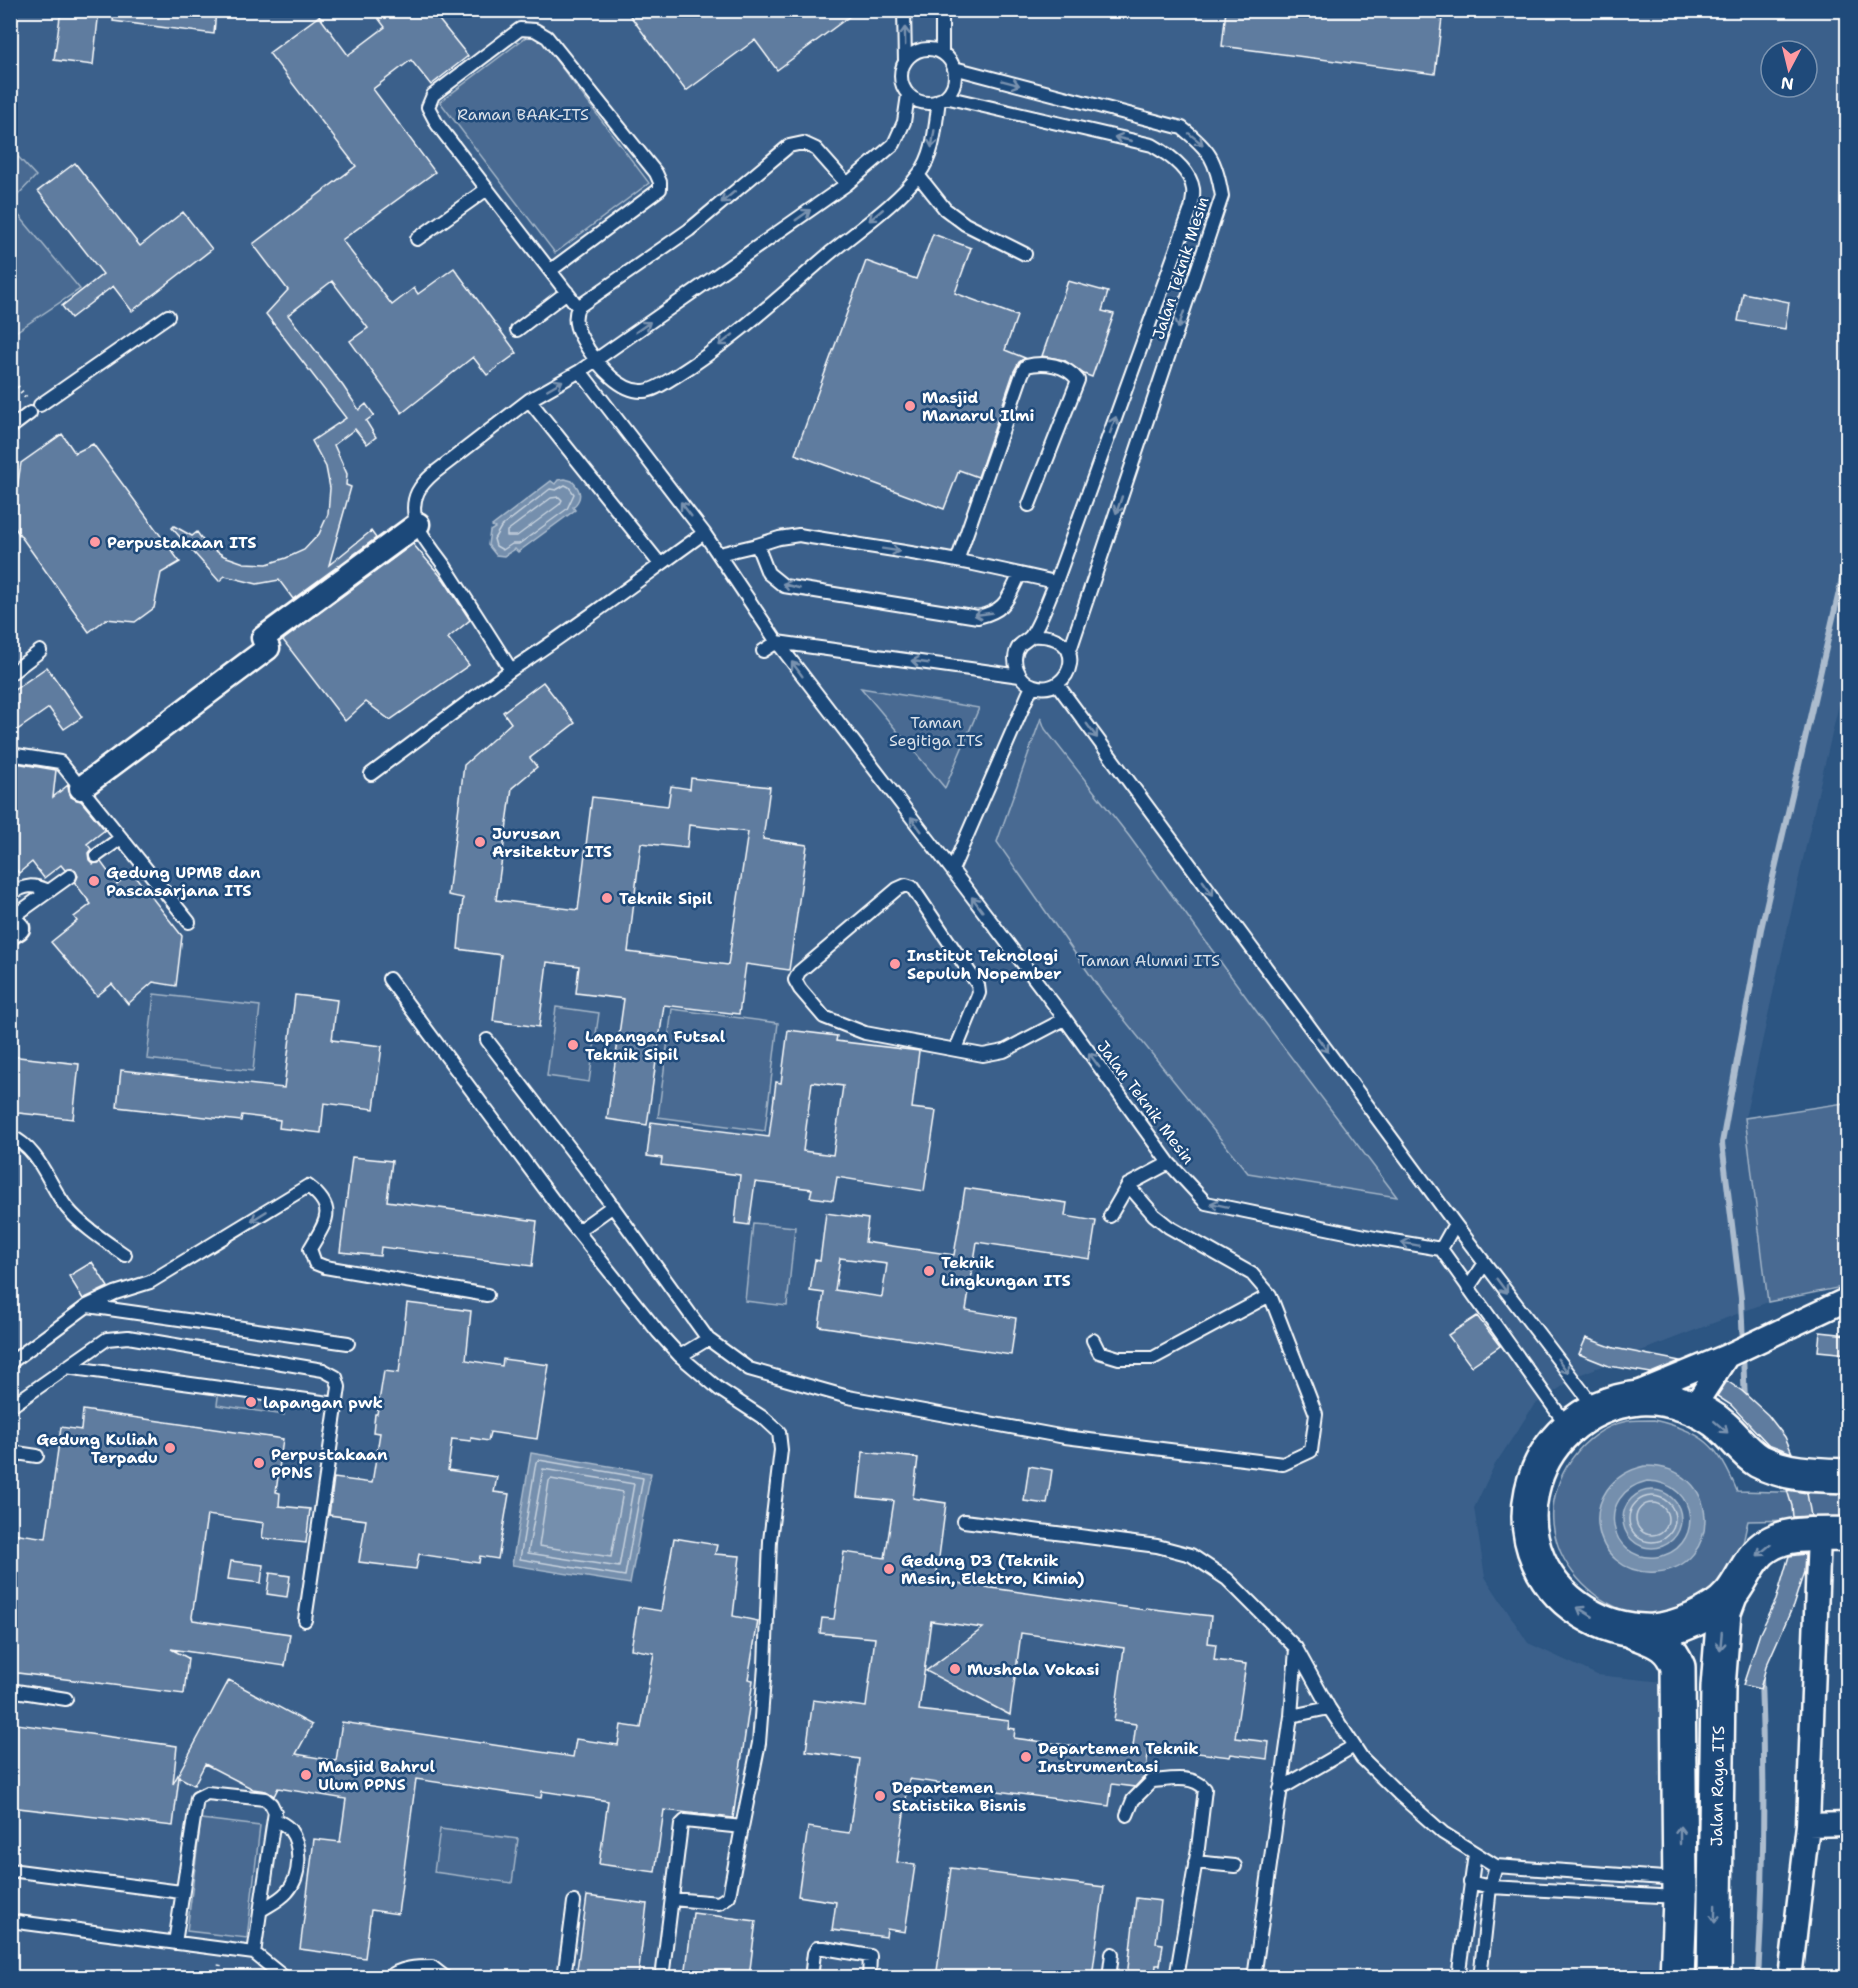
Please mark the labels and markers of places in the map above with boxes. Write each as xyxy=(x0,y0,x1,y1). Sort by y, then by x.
place label: Masjid Manarul Ilmi xyxy=(922,387,1034,426)
marker: Masjid Manarul Ilmi xyxy=(903,399,917,413)
place label: Perpustakaan ITS xyxy=(107,532,256,553)
marker: Perpustakaan ITS xyxy=(88,535,102,549)
place label: Jurusan Arsitektur ITS xyxy=(492,823,612,862)
marker: Jurusan Arsitektur ITS xyxy=(473,835,487,849)
place label: Gedung UPMB dan Pascasarjana ITS xyxy=(106,862,261,901)
marker: Gedung UPMB dan Pascasarjana ITS xyxy=(87,874,101,888)
place label: Teknik Sipil xyxy=(619,888,713,909)
marker: Teknik Sipil xyxy=(600,891,614,905)
place label: Institut Teknologi Sepuluh Nopember xyxy=(907,945,1062,984)
marker: Institut Teknologi Sepuluh Nopember xyxy=(888,957,902,971)
place label: Lapangan Futsal Teknik Sipil xyxy=(585,1026,726,1065)
marker: Lapangan Futsal Teknik Sipil xyxy=(566,1038,580,1052)
place label: Teknik Lingkungan ITS xyxy=(941,1252,1071,1291)
marker: Teknik Lingkungan ITS xyxy=(922,1264,936,1278)
place label: lapangan pwk xyxy=(263,1392,383,1413)
marker: lapangan pwk xyxy=(244,1395,258,1409)
place label: Gedung Kuliah Terpadu xyxy=(36,1429,158,1468)
marker: Gedung Kuliah Terpadu xyxy=(163,1441,177,1455)
place label: Perpustakaan PPNS xyxy=(271,1444,388,1483)
marker: Perpustakaan PPNS xyxy=(252,1456,266,1470)
place label: Gedung D3 (Teknik Mesin, Elektro, Kimia) xyxy=(901,1550,1085,1589)
marker: Gedung D3 (Teknik Mesin, Elektro, Kimia) xyxy=(882,1562,896,1576)
place label: Mushola Vokasi xyxy=(967,1659,1100,1680)
marker: Mushola Vokasi xyxy=(948,1662,962,1676)
place label: Departemen Teknik Instrumentasi xyxy=(1038,1738,1199,1777)
marker: Departemen Teknik Instrumentasi xyxy=(1019,1750,1033,1764)
place label: Masjid Bahrul Ulum PPNS xyxy=(318,1756,436,1795)
marker: Masjid Bahrul Ulum PPNS xyxy=(299,1768,313,1782)
place label: Departemen Statistika Bisnis xyxy=(892,1777,1026,1816)
marker: Departemen Statistika Bisnis xyxy=(873,1789,887,1803)

